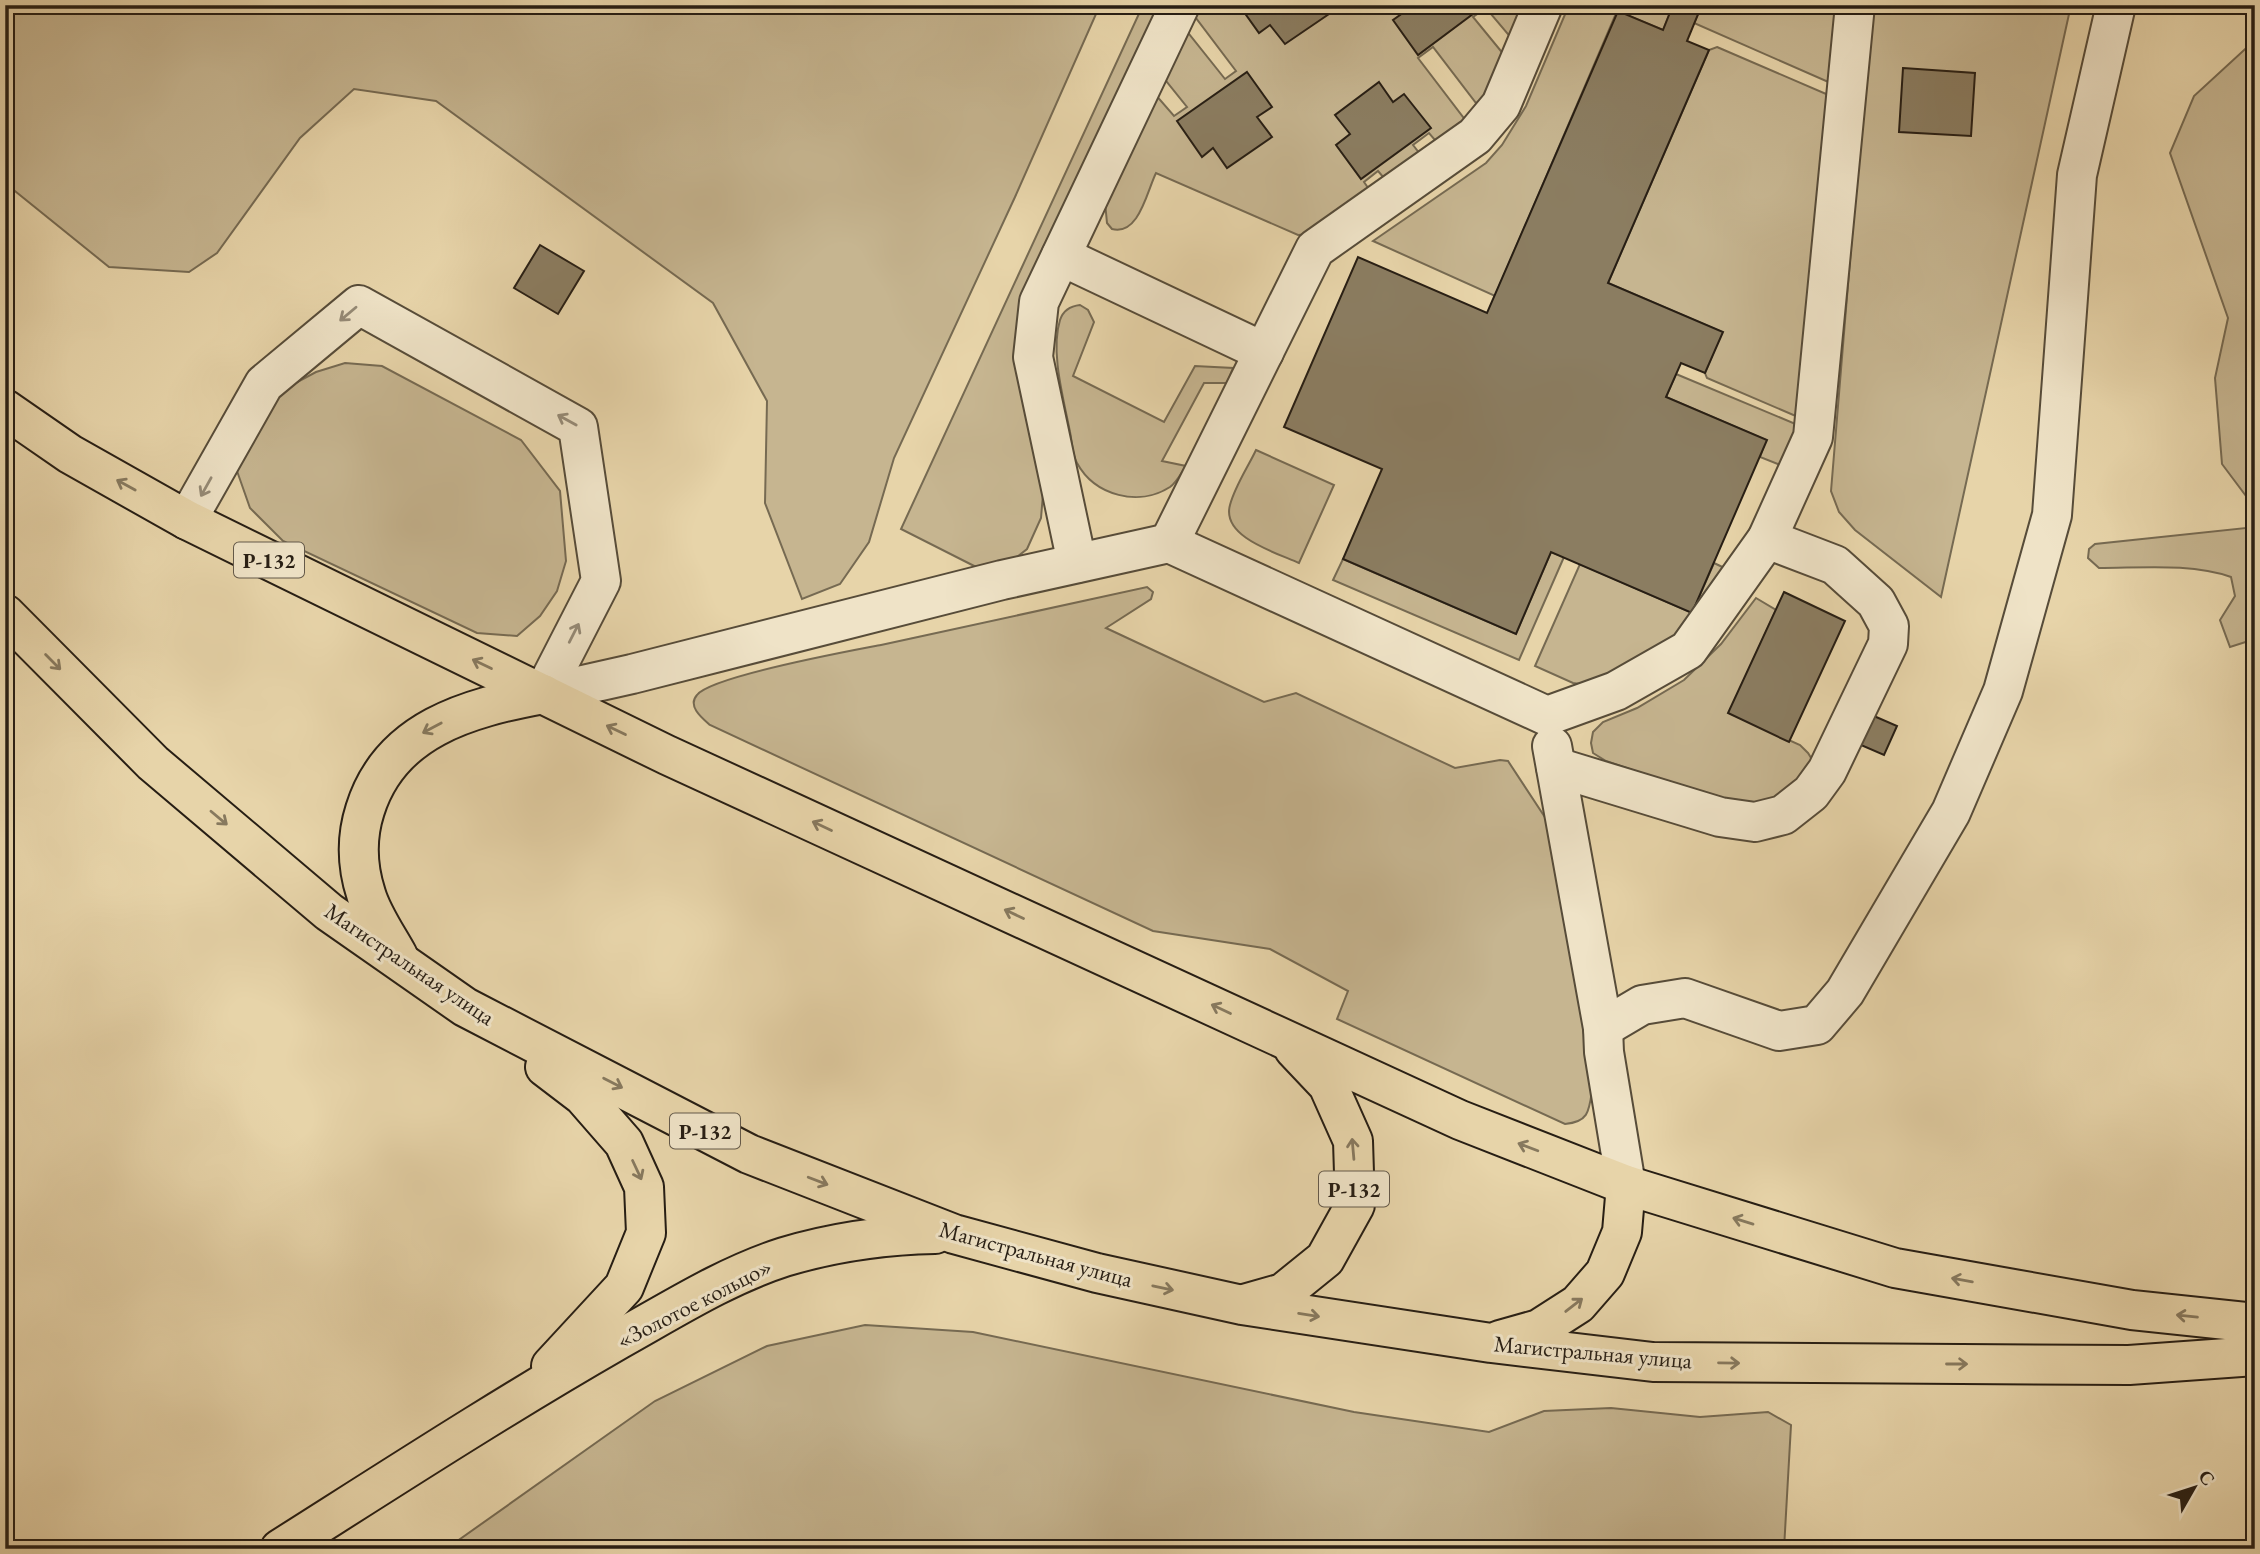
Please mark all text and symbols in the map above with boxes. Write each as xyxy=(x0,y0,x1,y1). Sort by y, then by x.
one-way arrow xyxy=(339,306,357,322)
one-way arrow xyxy=(557,413,578,426)
one-way arrow xyxy=(199,476,213,496)
one-way arrow xyxy=(116,478,136,492)
road number: Р-132 xyxy=(234,542,304,578)
one-way arrow xyxy=(568,623,582,644)
one-way arrow xyxy=(45,654,62,671)
one-way arrow xyxy=(472,657,493,670)
one-way arrow xyxy=(422,722,443,736)
one-way arrow xyxy=(606,722,627,736)
one-way arrow xyxy=(209,810,227,826)
one-way arrow xyxy=(811,819,833,832)
street label: Магистральная улица xyxy=(319,896,502,1033)
one-way arrow xyxy=(1004,907,1025,920)
one-way arrow xyxy=(1211,1002,1232,1015)
one-way arrow xyxy=(602,1077,623,1091)
road number: Р-132 xyxy=(670,1114,740,1148)
one-way arrow xyxy=(1346,1138,1359,1161)
one-way arrow xyxy=(1518,1139,1539,1152)
one-way arrow xyxy=(630,1159,644,1180)
road number: Р-132 xyxy=(1319,1172,1389,1206)
one-way arrow xyxy=(807,1176,828,1188)
street label: Магистральная улица xyxy=(936,1214,1137,1294)
one-way arrow xyxy=(1732,1214,1754,1227)
street label: «Золотое кольцо» xyxy=(611,1251,777,1355)
one-way arrow xyxy=(1951,1273,1974,1286)
one-way arrow xyxy=(1151,1281,1174,1295)
one-way arrow xyxy=(1565,1298,1583,1313)
one-way arrow xyxy=(1297,1309,1320,1322)
one-way arrow xyxy=(2176,1309,2199,1322)
street label: Магистральная улица xyxy=(1493,1328,1694,1376)
one-way arrow xyxy=(1718,1356,1741,1370)
one-way arrow xyxy=(1945,1357,1968,1371)
north arrow xyxy=(2158,1452,2228,1522)
text: С xyxy=(2193,1465,2221,1491)

